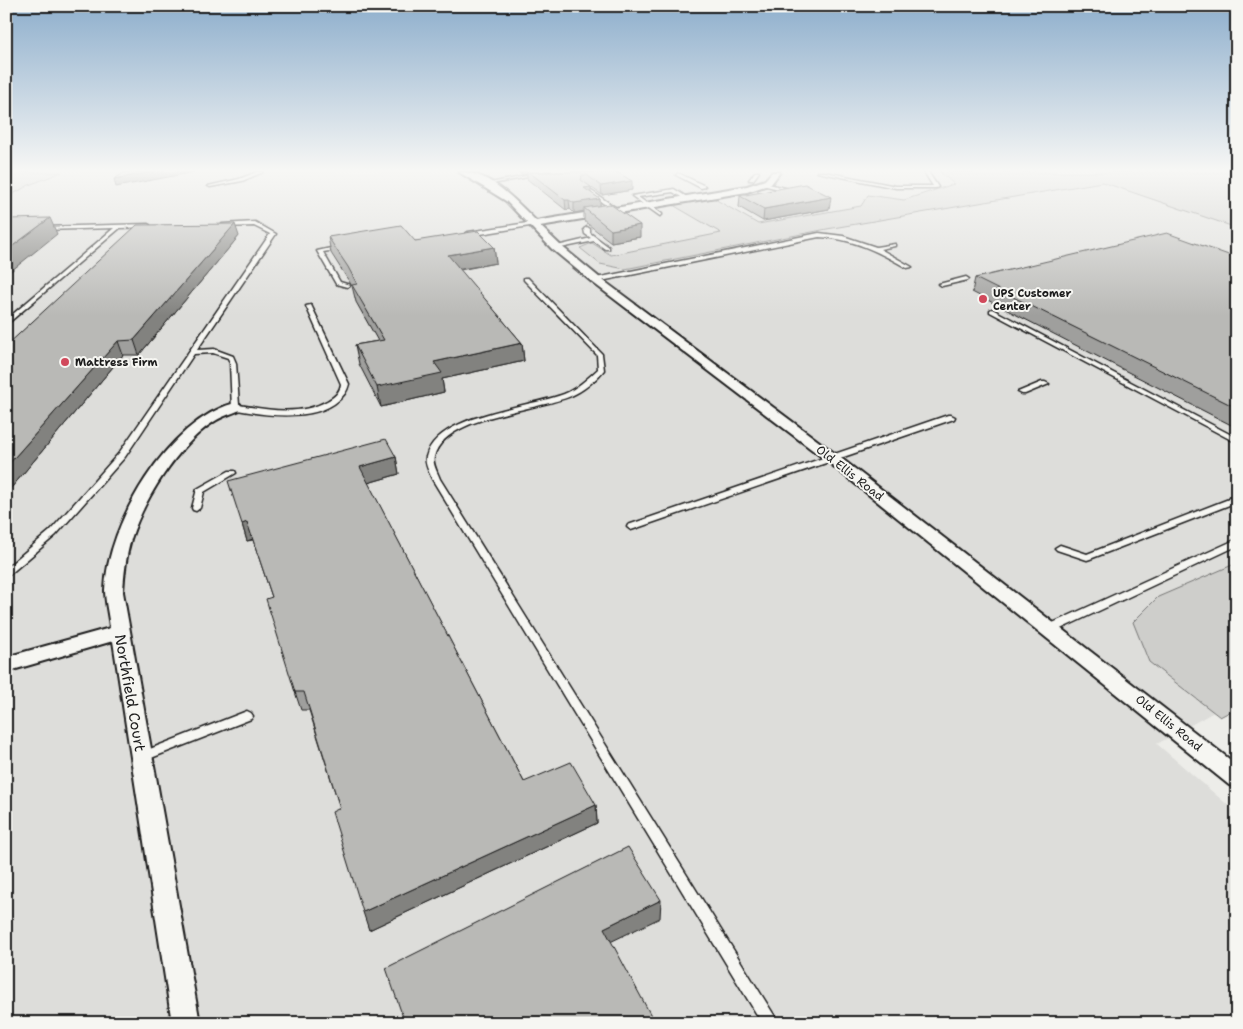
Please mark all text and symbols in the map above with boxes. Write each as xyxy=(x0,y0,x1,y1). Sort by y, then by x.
place label: UPS Customer Center xyxy=(993,286,1071,314)
marker: UPS Customer Center xyxy=(977,293,989,305)
place label: Mattress Firm xyxy=(75,355,158,370)
marker: Mattress Firm xyxy=(59,356,71,368)
street label: Old Ellis Road xyxy=(813,442,887,505)
street label: Northfield Court xyxy=(110,633,150,753)
street label: Old Ellis Road xyxy=(1132,691,1206,755)

